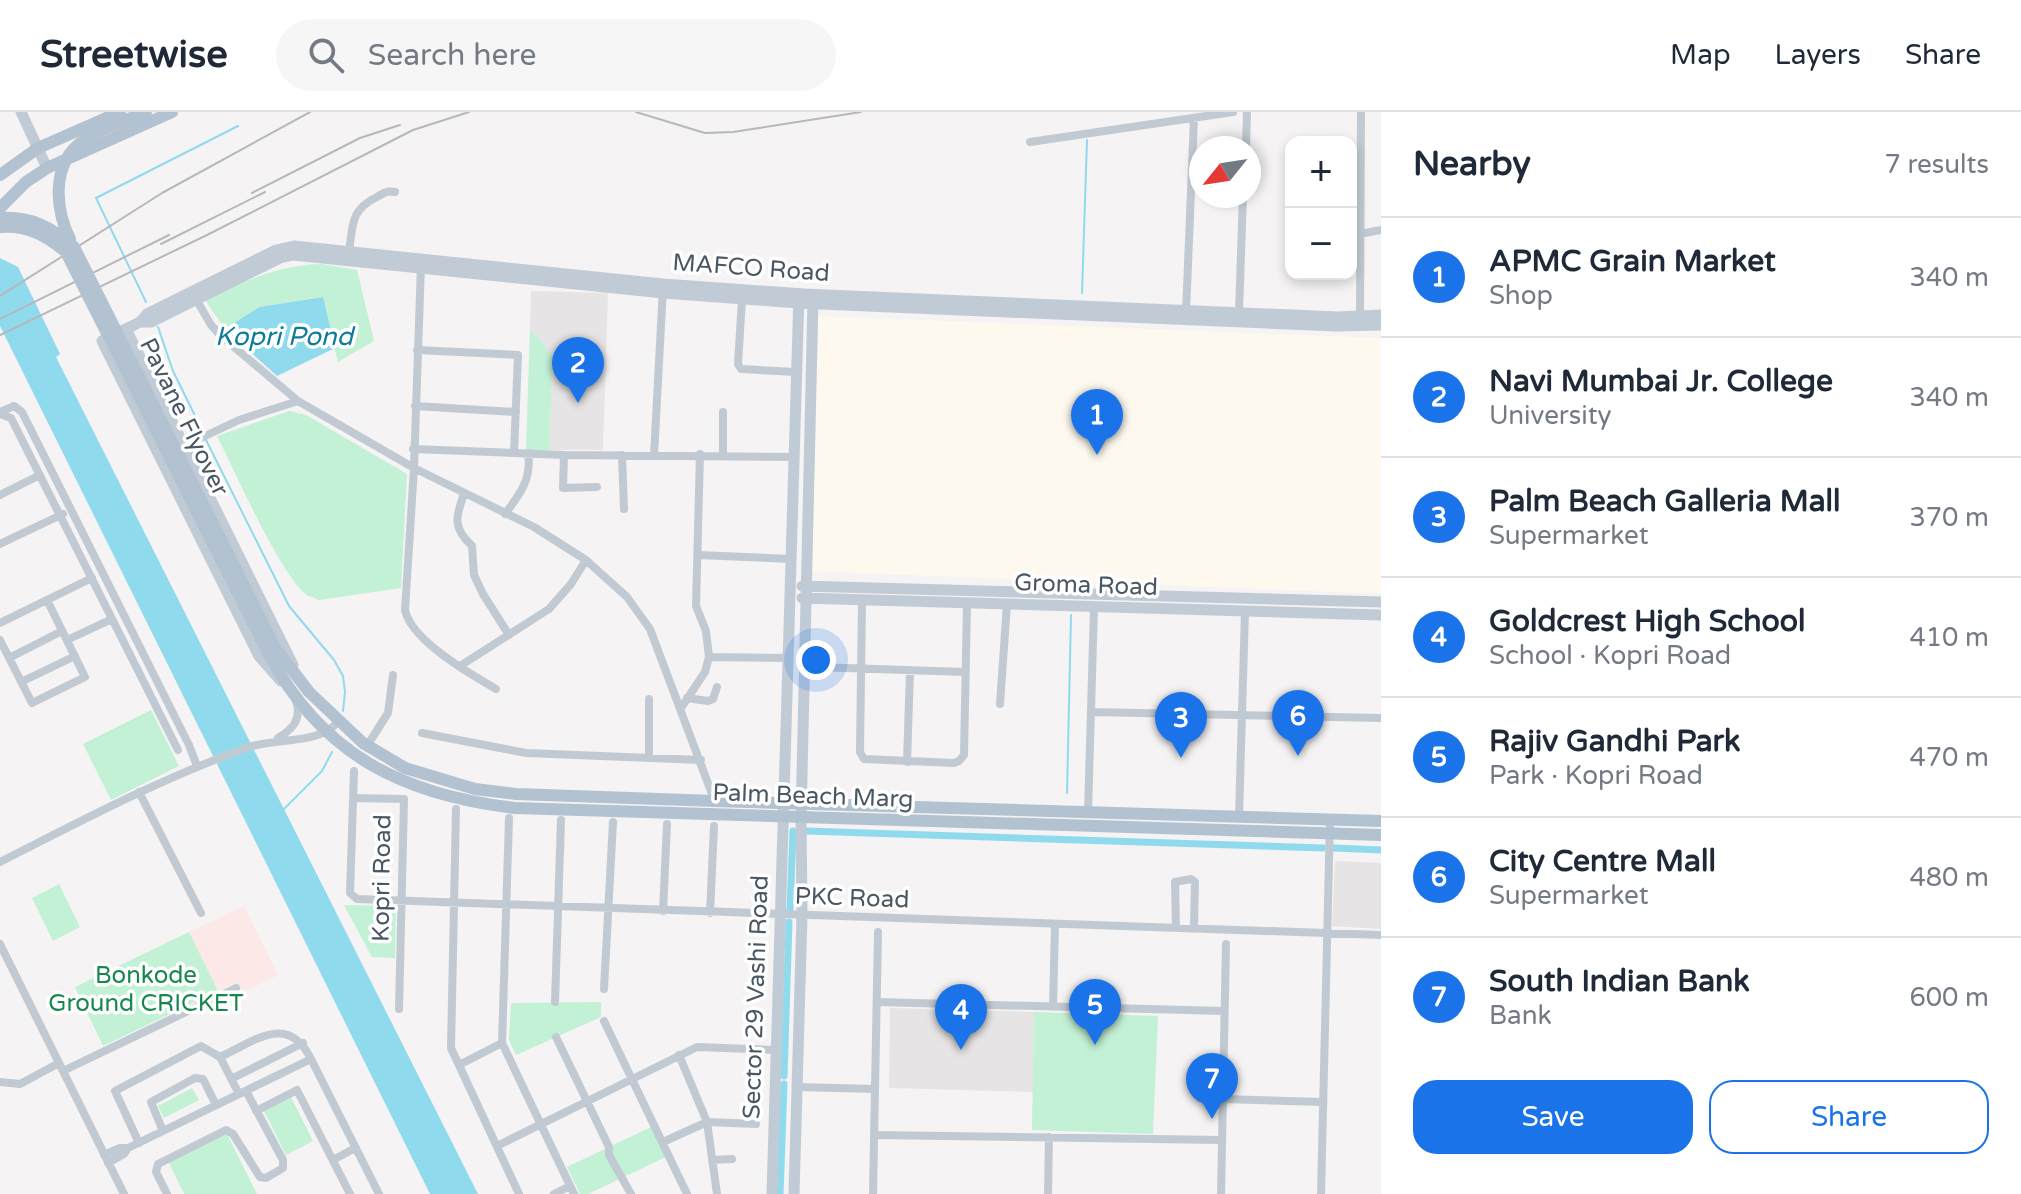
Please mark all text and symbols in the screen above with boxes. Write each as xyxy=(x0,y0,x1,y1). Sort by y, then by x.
search box xyxy=(276,19,836,91)
text: Streetwise xyxy=(40,32,228,78)
icon: search xyxy=(304,33,348,77)
text: Search here xyxy=(368,37,536,74)
text: Map xyxy=(1670,38,1731,72)
text: Layers xyxy=(1775,38,1861,72)
text: Share xyxy=(1905,38,1981,72)
north arrow xyxy=(1189,136,1261,208)
map controls xyxy=(1285,136,1357,280)
button: + xyxy=(1285,136,1357,208)
text: Nearby xyxy=(1413,144,1531,185)
text: 7 results xyxy=(1884,149,1989,180)
button: − xyxy=(1285,208,1357,280)
text: APMC Grain Market xyxy=(1489,243,1776,280)
street label: MAFCO Road xyxy=(671,248,831,288)
text: 1 xyxy=(1431,262,1447,293)
text: 340 m xyxy=(1909,262,1989,293)
text: Shop xyxy=(1489,280,1553,311)
water label: Kopri Pond xyxy=(215,321,356,352)
street label: Pavane Flyover xyxy=(133,333,235,501)
pin: 2 xyxy=(552,337,604,403)
text: Navi Mumbai Jr. College xyxy=(1489,363,1833,400)
text: 2 xyxy=(1431,382,1447,413)
text: 340 m xyxy=(1909,382,1989,413)
pin: 1 xyxy=(1071,389,1123,455)
text: University xyxy=(1489,400,1612,431)
text: Palm Beach Galleria Mall xyxy=(1489,483,1840,520)
text: 3 xyxy=(1431,502,1447,533)
text: 370 m xyxy=(1909,502,1989,533)
text: Supermarket xyxy=(1489,520,1649,551)
street label: Groma Road xyxy=(1014,568,1158,602)
text: Goldcrest High School xyxy=(1489,603,1805,640)
text: 4 xyxy=(1431,622,1447,653)
text: 410 m xyxy=(1909,622,1989,653)
your location xyxy=(796,640,836,680)
text: School · Kopri Road xyxy=(1489,640,1731,671)
pin: 6 xyxy=(1272,690,1324,756)
pin: 3 xyxy=(1155,692,1207,758)
text: Rajiv Gandhi Park xyxy=(1489,723,1740,760)
text: 5 xyxy=(1431,742,1447,773)
text: 470 m xyxy=(1909,742,1989,773)
text: Park · Kopri Road xyxy=(1489,760,1703,791)
street label: Palm Beach Marg xyxy=(712,778,914,814)
street label: Kopri Road xyxy=(366,814,398,942)
text: City Centre Mall xyxy=(1489,843,1716,880)
text: 6 xyxy=(1431,862,1447,893)
text: 480 m xyxy=(1909,862,1989,893)
street label: Sector 29 Vashi Road xyxy=(737,875,775,1119)
text: Supermarket xyxy=(1489,880,1649,911)
street label: PKC Road xyxy=(794,882,910,914)
park label: Bonkode Ground CRICKET xyxy=(48,961,244,1018)
text: South Indian Bank xyxy=(1489,963,1750,1000)
pin: 5 xyxy=(1069,979,1121,1045)
text: 7 xyxy=(1431,982,1447,1013)
text: 600 m xyxy=(1909,982,1989,1013)
pin: 4 xyxy=(935,984,987,1050)
text: Bank xyxy=(1489,1000,1552,1031)
pin: 7 xyxy=(1186,1053,1238,1119)
button: Save xyxy=(1413,1080,1693,1154)
button: Share xyxy=(1709,1080,1989,1154)

